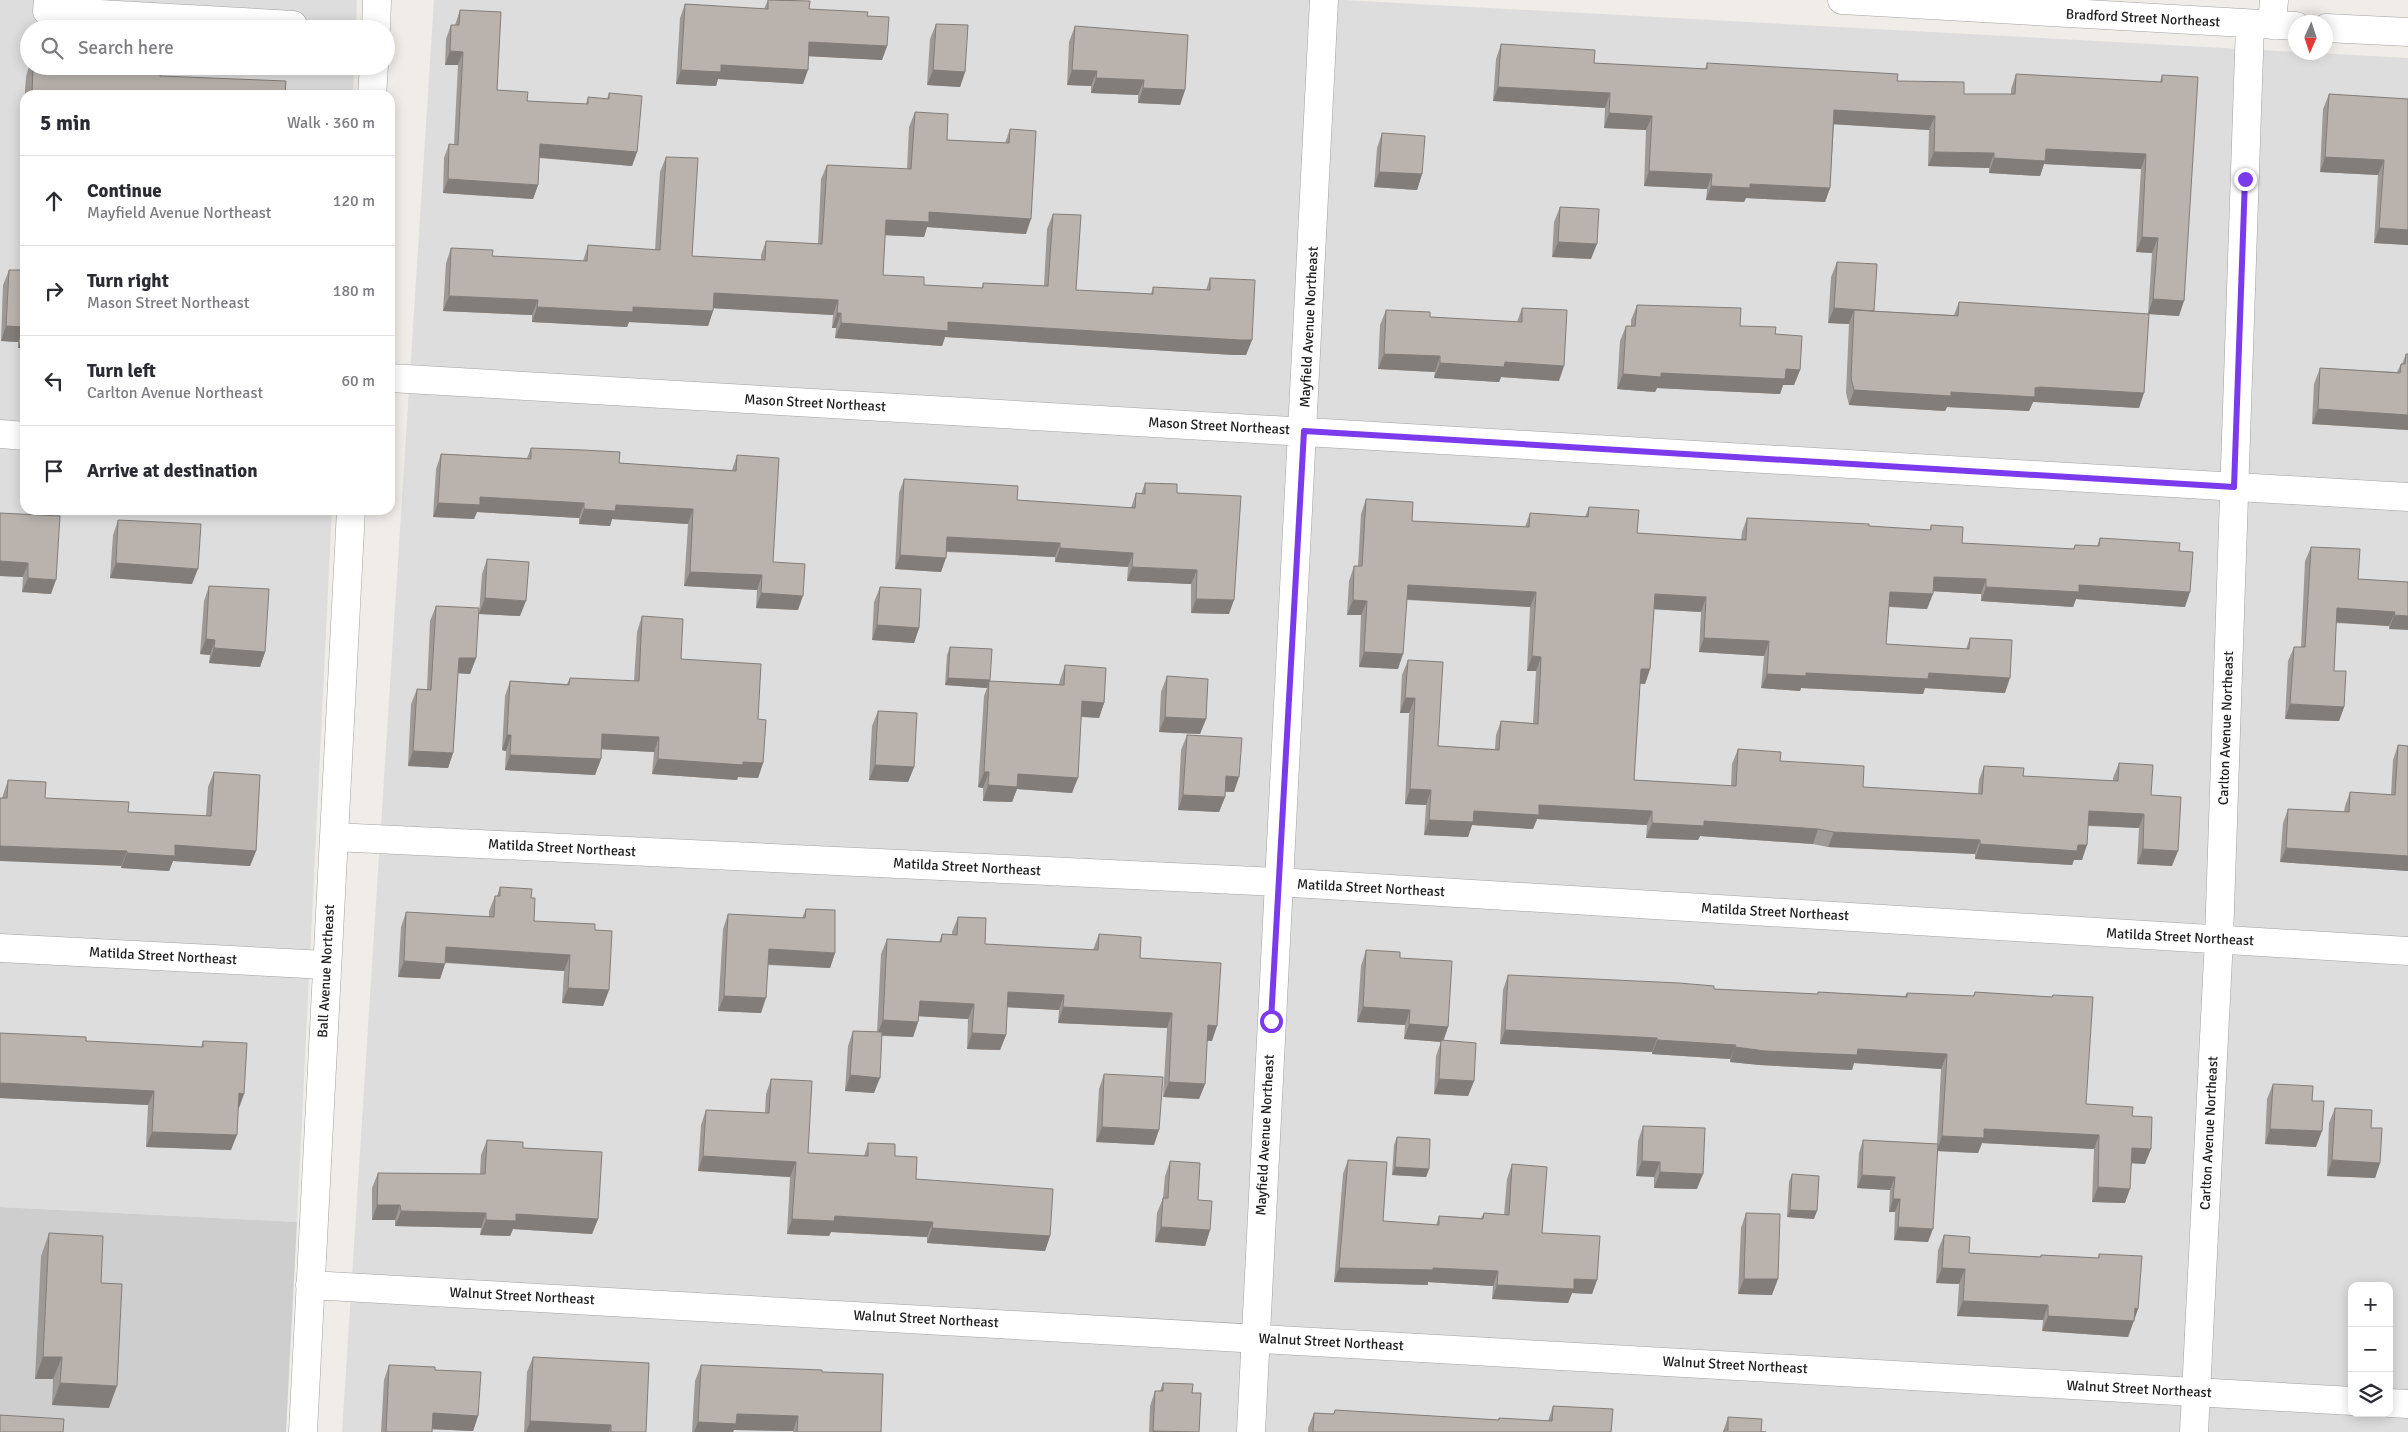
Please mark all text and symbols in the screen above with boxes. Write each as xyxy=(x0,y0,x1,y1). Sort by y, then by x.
street label: Bradford Street Northeast xyxy=(2065,5,2221,31)
north arrow xyxy=(2288,15,2333,60)
search box xyxy=(20,20,395,75)
icon: search xyxy=(38,34,66,62)
text: Search here xyxy=(78,36,174,60)
text: 5 min xyxy=(40,110,91,136)
text: Walk · 360 m xyxy=(287,113,375,133)
route end xyxy=(2234,168,2257,191)
text: Continue xyxy=(87,179,162,203)
icon: ahead xyxy=(40,187,68,215)
text: 120 m xyxy=(333,191,375,211)
text: Mayfield Avenue Northeast xyxy=(87,203,271,223)
street label: Mayfield Avenue Northeast xyxy=(1296,246,1322,408)
text: Turn right xyxy=(87,269,169,293)
icon: right xyxy=(40,277,68,305)
text: 180 m xyxy=(333,281,375,301)
text: Mason Street Northeast xyxy=(87,293,249,313)
text: Turn left xyxy=(87,359,156,383)
icon: left xyxy=(40,367,68,395)
text: 60 m xyxy=(341,371,375,391)
text: Carlton Avenue Northeast xyxy=(87,383,263,403)
street label: Mason Street Northeast xyxy=(744,391,886,415)
street label: Mason Street Northeast xyxy=(1148,414,1290,438)
icon: arrive xyxy=(40,457,68,485)
text: Arrive at destination xyxy=(87,459,258,483)
street label: Carlton Avenue Northeast xyxy=(2215,651,2237,805)
street label: Matilda Street Northeast xyxy=(488,836,637,860)
street label: Matilda Street Northeast xyxy=(893,855,1042,879)
street label: Matilda Street Northeast xyxy=(1297,876,1446,900)
street label: Matilda Street Northeast xyxy=(1701,900,1850,924)
street label: Ball Avenue Northeast xyxy=(314,904,338,1038)
street label: Matilda Street Northeast xyxy=(2106,925,2255,949)
street label: Matilda Street Northeast xyxy=(89,944,238,968)
route start xyxy=(1260,1010,1283,1033)
street label: Mayfield Avenue Northeast xyxy=(1252,1054,1278,1216)
street label: Carlton Avenue Northeast xyxy=(2196,1056,2222,1210)
map controls xyxy=(2348,1282,2393,1417)
button: + xyxy=(2348,1282,2393,1327)
street label: Walnut Street Northeast xyxy=(449,1284,595,1308)
street label: Walnut Street Northeast xyxy=(853,1307,999,1331)
button: − xyxy=(2348,1327,2393,1372)
street label: Walnut Street Northeast xyxy=(1258,1330,1404,1354)
street label: Walnut Street Northeast xyxy=(1662,1353,1808,1377)
button: layers xyxy=(2348,1372,2393,1417)
street label: Walnut Street Northeast xyxy=(2066,1377,2212,1401)

